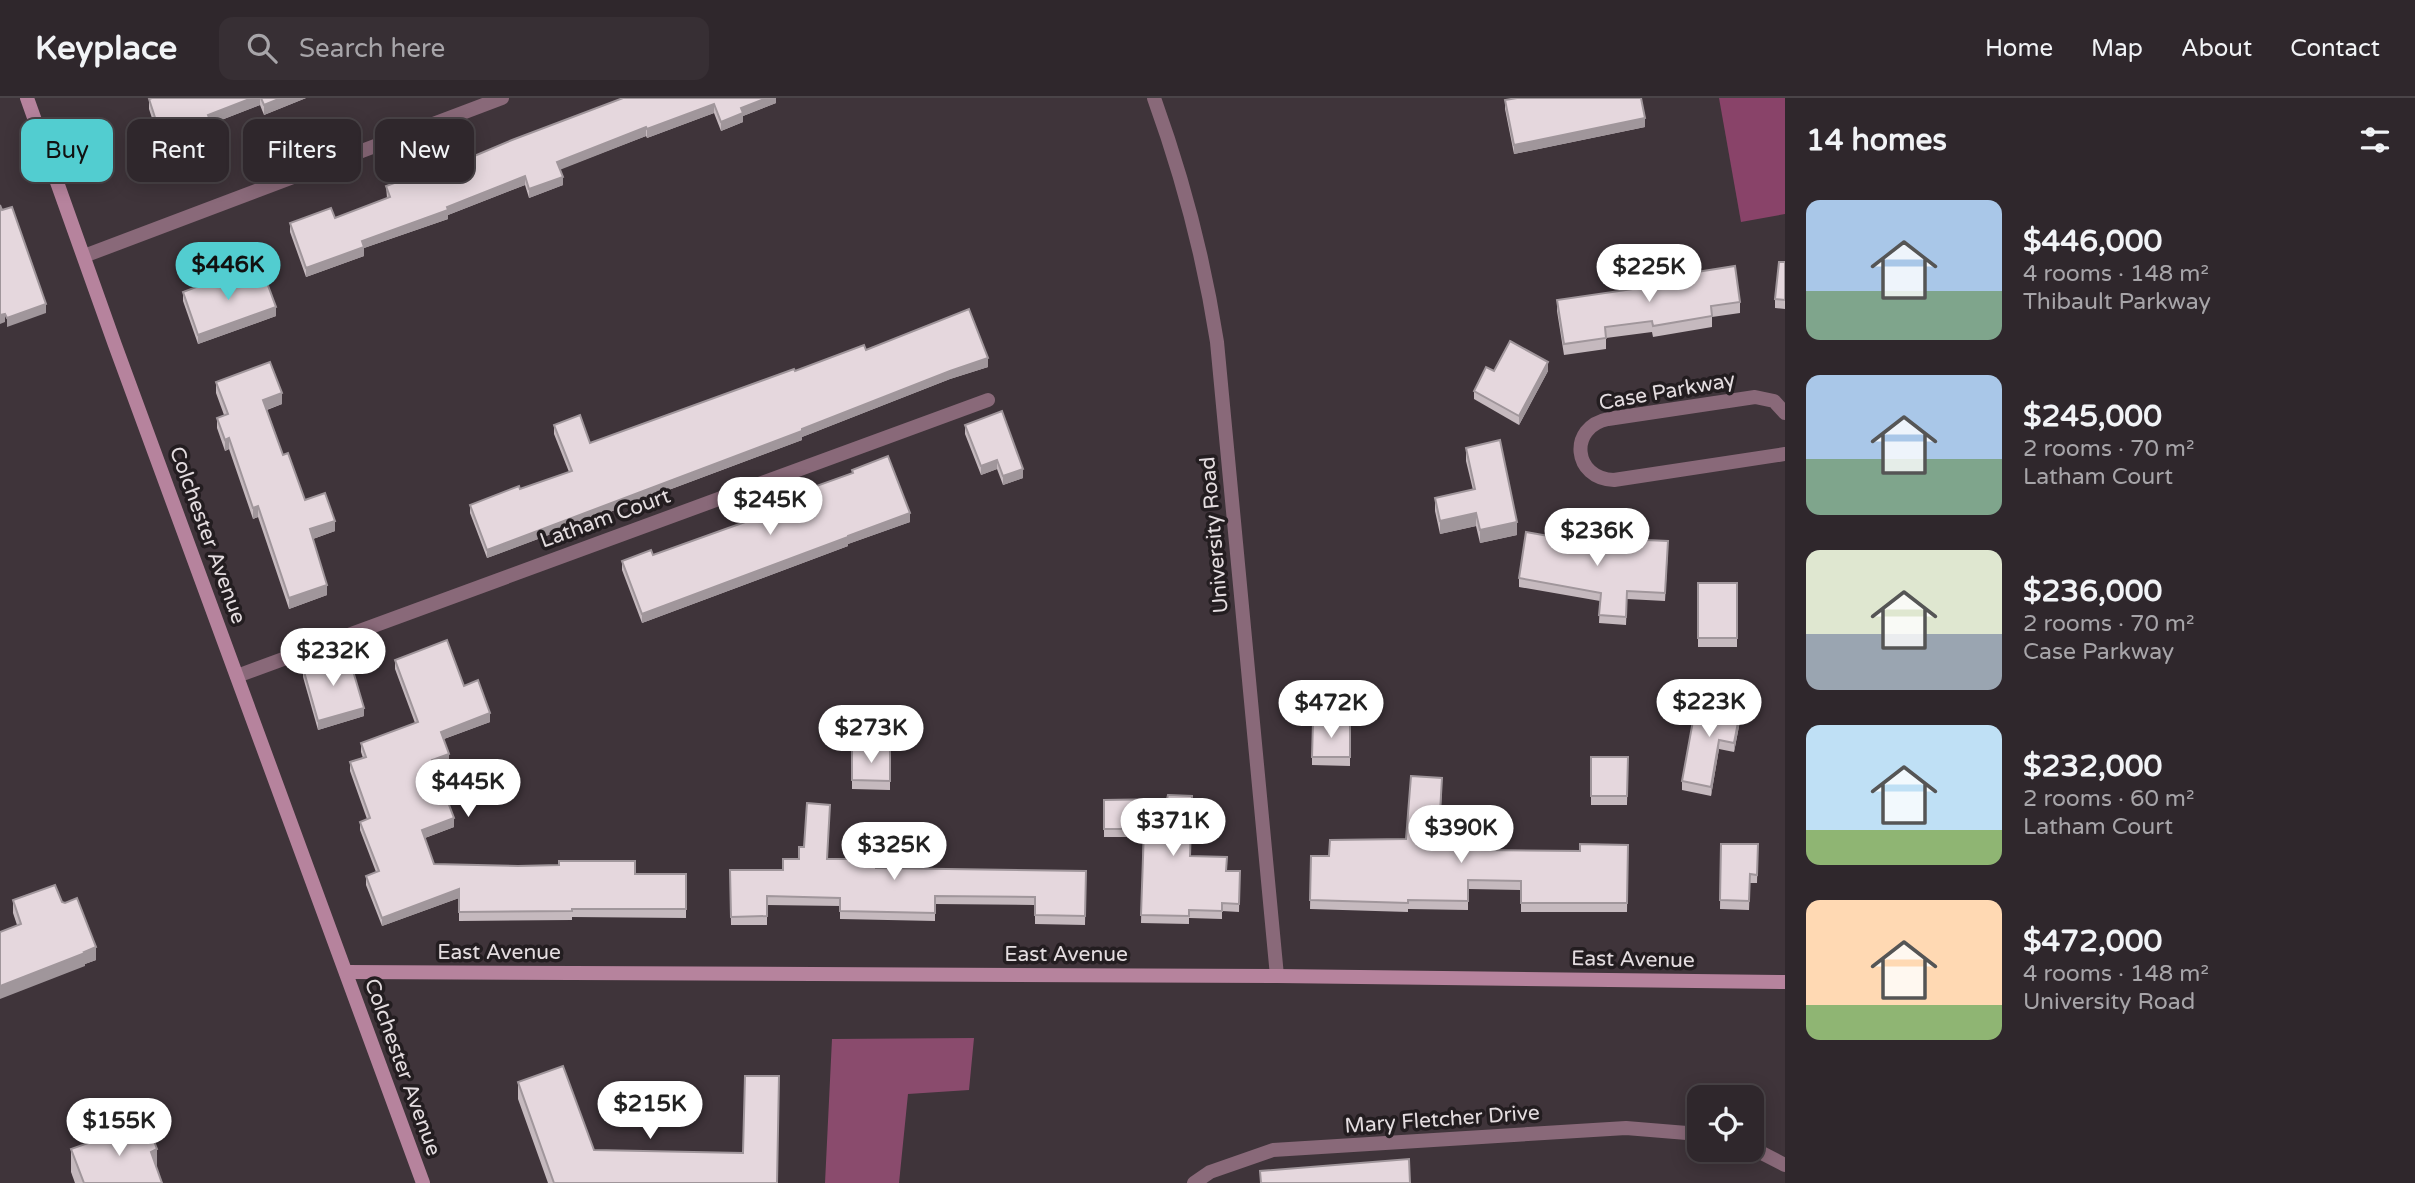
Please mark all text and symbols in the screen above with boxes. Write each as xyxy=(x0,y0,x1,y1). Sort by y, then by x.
search box xyxy=(219,17,709,80)
text: Keyplace xyxy=(35,29,177,68)
icon: search xyxy=(243,29,281,67)
text: Search here xyxy=(299,33,445,64)
text: Home xyxy=(1985,34,2053,63)
text: Map xyxy=(2091,34,2143,63)
text: About xyxy=(2181,34,2252,63)
text: Contact xyxy=(2290,34,2380,63)
chip: Buy xyxy=(21,119,113,182)
chip: Rent xyxy=(127,119,229,182)
chip: Filters xyxy=(243,119,361,182)
chip: New xyxy=(375,119,474,182)
icon: filters xyxy=(2356,121,2394,159)
text: 14 homes xyxy=(1806,122,1947,159)
text: $446,000 xyxy=(2023,223,2162,260)
icon: home xyxy=(1862,228,1946,312)
pin: $446K xyxy=(179,242,277,302)
pin: $225K xyxy=(1600,244,1698,304)
text: $446K xyxy=(192,251,264,279)
text: $225K xyxy=(1613,253,1685,281)
text: 4 rooms · 148 m² xyxy=(2023,260,2209,288)
text: Thibault Parkway xyxy=(2023,288,2211,316)
street label: Case Parkway xyxy=(1597,367,1737,416)
text: $245,000 xyxy=(2023,398,2162,435)
icon: home xyxy=(1862,403,1946,487)
text: 2 rooms · 70 m² xyxy=(2023,435,2194,463)
street label: Colchester Avenue xyxy=(164,443,251,627)
street label: University Road xyxy=(1195,456,1234,614)
text: Latham Court xyxy=(2023,463,2173,491)
pin: $245K xyxy=(721,478,819,537)
street label: Latham Court xyxy=(537,483,674,554)
text: $245K xyxy=(734,486,806,514)
pin: $236K xyxy=(1548,508,1646,568)
text: $236K xyxy=(1561,517,1633,545)
text: $236,000 xyxy=(2023,573,2162,610)
icon: home xyxy=(1862,578,1946,662)
text: 2 rooms · 70 m² xyxy=(2023,610,2194,638)
pin: $232K xyxy=(284,628,382,688)
text: $232K xyxy=(297,637,369,665)
text: Case Parkway xyxy=(2023,638,2174,666)
pin: $472K xyxy=(1282,680,1380,740)
pin: $223K xyxy=(1660,680,1758,739)
text: $223K xyxy=(1673,688,1745,716)
text: $472K xyxy=(1295,689,1367,717)
pin: $273K xyxy=(822,706,920,765)
text: $273K xyxy=(835,714,907,742)
text: $232,000 xyxy=(2023,748,2162,785)
icon: home xyxy=(1862,753,1946,837)
pin: $445K xyxy=(419,760,517,819)
text: $445K xyxy=(432,768,504,796)
text: 2 rooms · 60 m² xyxy=(2023,785,2194,813)
pin: $371K xyxy=(1124,798,1222,858)
pin: $390K xyxy=(1412,806,1510,865)
text: $371K xyxy=(1137,807,1209,835)
text: Latham Court xyxy=(2023,813,2173,841)
text: $390K xyxy=(1425,814,1497,842)
pin: $325K xyxy=(845,822,943,882)
text: $325K xyxy=(858,831,930,859)
text: $472,000 xyxy=(2023,923,2162,960)
icon: home xyxy=(1862,928,1946,1012)
street label: East Avenue xyxy=(437,940,561,965)
street label: East Avenue xyxy=(1004,942,1128,967)
street label: East Avenue xyxy=(1571,946,1695,973)
text: 4 rooms · 148 m² xyxy=(2023,960,2209,988)
street label: Colchester Avenue xyxy=(359,975,446,1159)
text: University Road xyxy=(2023,988,2195,1016)
pin: $215K xyxy=(601,1082,699,1141)
map controls xyxy=(1687,1085,1764,1162)
button: locate xyxy=(1687,1085,1764,1162)
text: $215K xyxy=(614,1090,686,1118)
pin: $155K xyxy=(70,1098,168,1158)
street label: Mary Fletcher Drive xyxy=(1344,1100,1541,1139)
text: $155K xyxy=(83,1107,155,1135)

